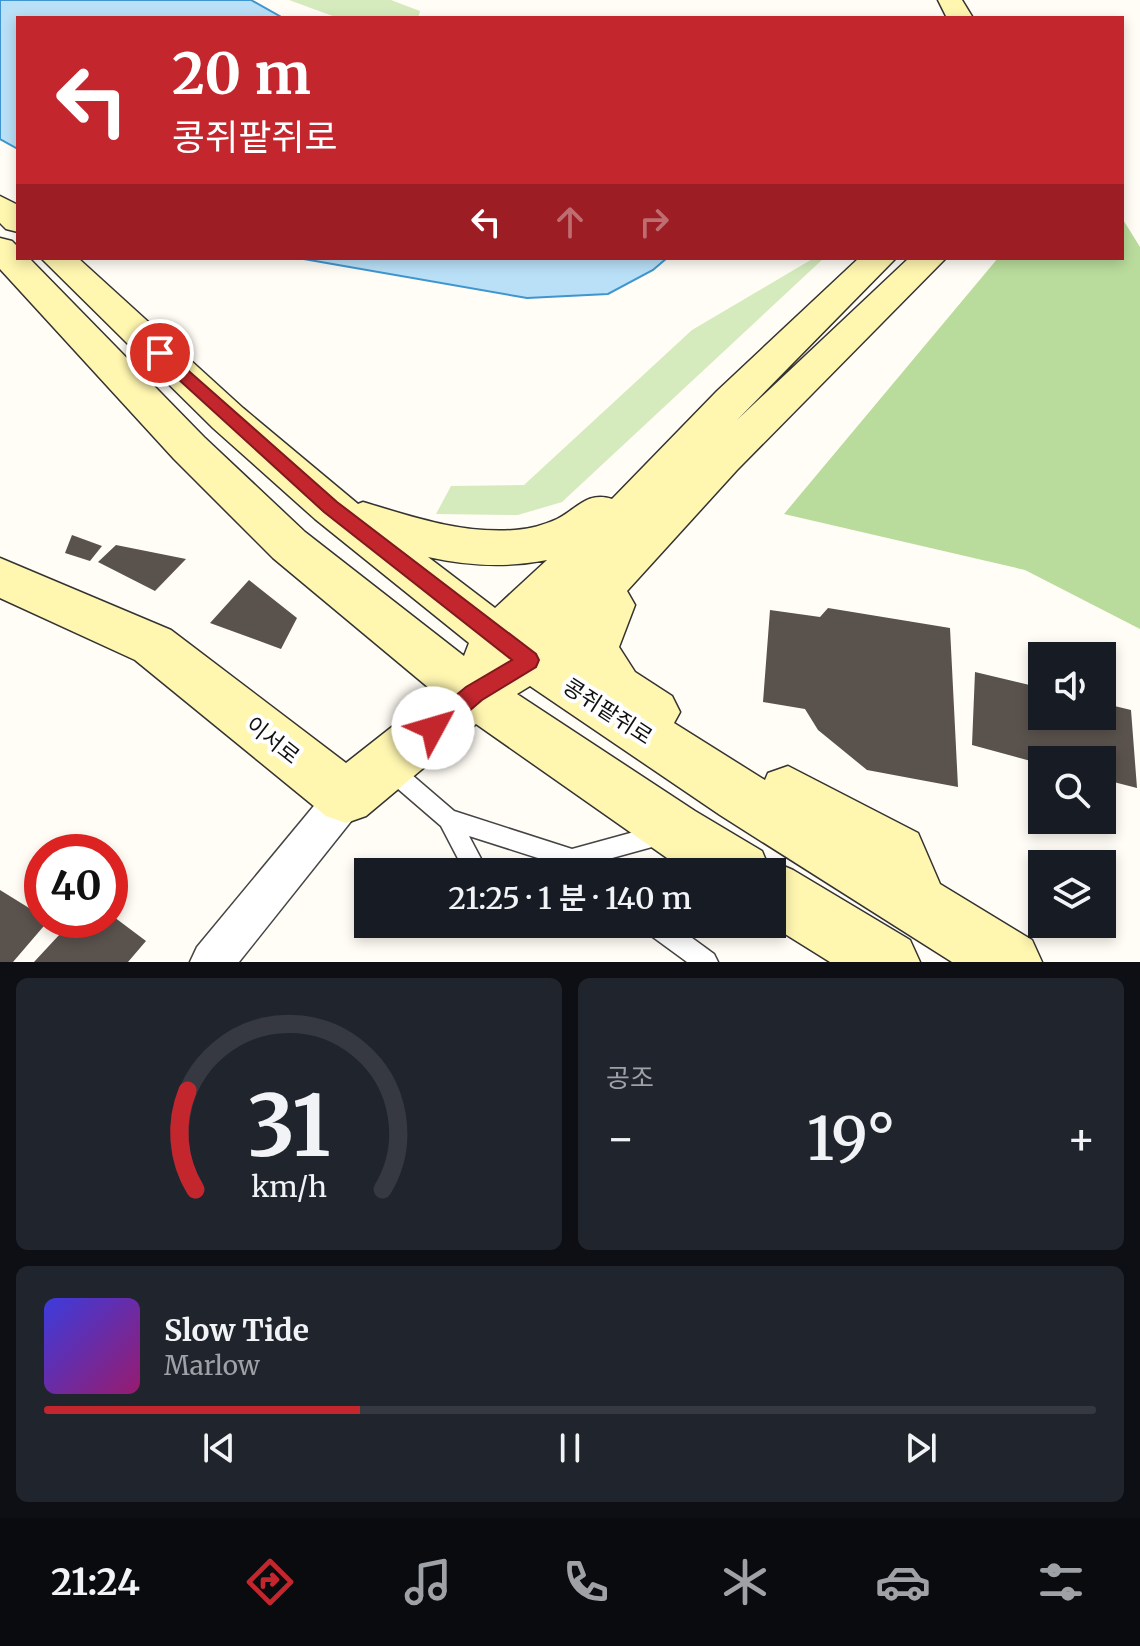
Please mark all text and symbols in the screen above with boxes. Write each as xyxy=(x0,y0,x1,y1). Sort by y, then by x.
text: 20 m xyxy=(172,39,311,109)
icon: left xyxy=(40,48,144,152)
text: 콩쥐팥쥐로 xyxy=(172,115,338,160)
icon: left xyxy=(464,200,508,244)
icon: ahead xyxy=(548,200,592,244)
icon: right xyxy=(632,200,676,244)
pin xyxy=(126,319,194,387)
icon: arrive xyxy=(138,331,182,375)
map controls xyxy=(1028,642,1116,938)
button: sound xyxy=(1028,642,1116,730)
street label: 콩쥐팥쥐로 xyxy=(558,672,658,750)
position arrow xyxy=(391,686,475,770)
street label: 이서로 xyxy=(240,710,306,770)
button: search xyxy=(1028,746,1116,834)
speed limit sign: 40 xyxy=(24,834,128,938)
button: layers xyxy=(1028,850,1116,938)
text: 21:25 · 1 분 · 140 m xyxy=(448,879,692,917)
text: 공조 xyxy=(606,1061,654,1094)
text: 31 xyxy=(247,1074,331,1179)
text: 19° xyxy=(807,1101,895,1176)
text: − xyxy=(606,1111,635,1166)
text: + xyxy=(1067,1111,1096,1166)
text: km/h xyxy=(251,1169,327,1205)
text: Slow Tide xyxy=(164,1311,309,1349)
text: Marlow xyxy=(164,1349,260,1382)
icon: previous xyxy=(197,1426,241,1470)
icon: pause xyxy=(548,1426,592,1470)
icon: next xyxy=(899,1426,943,1470)
icon: directions xyxy=(242,1554,298,1610)
icon: music xyxy=(400,1554,456,1610)
icon: phone xyxy=(558,1554,614,1610)
icon: climate xyxy=(717,1554,773,1610)
icon: car xyxy=(875,1554,931,1610)
icon: filters xyxy=(1033,1554,1089,1610)
text: 21:24 xyxy=(51,1560,140,1605)

